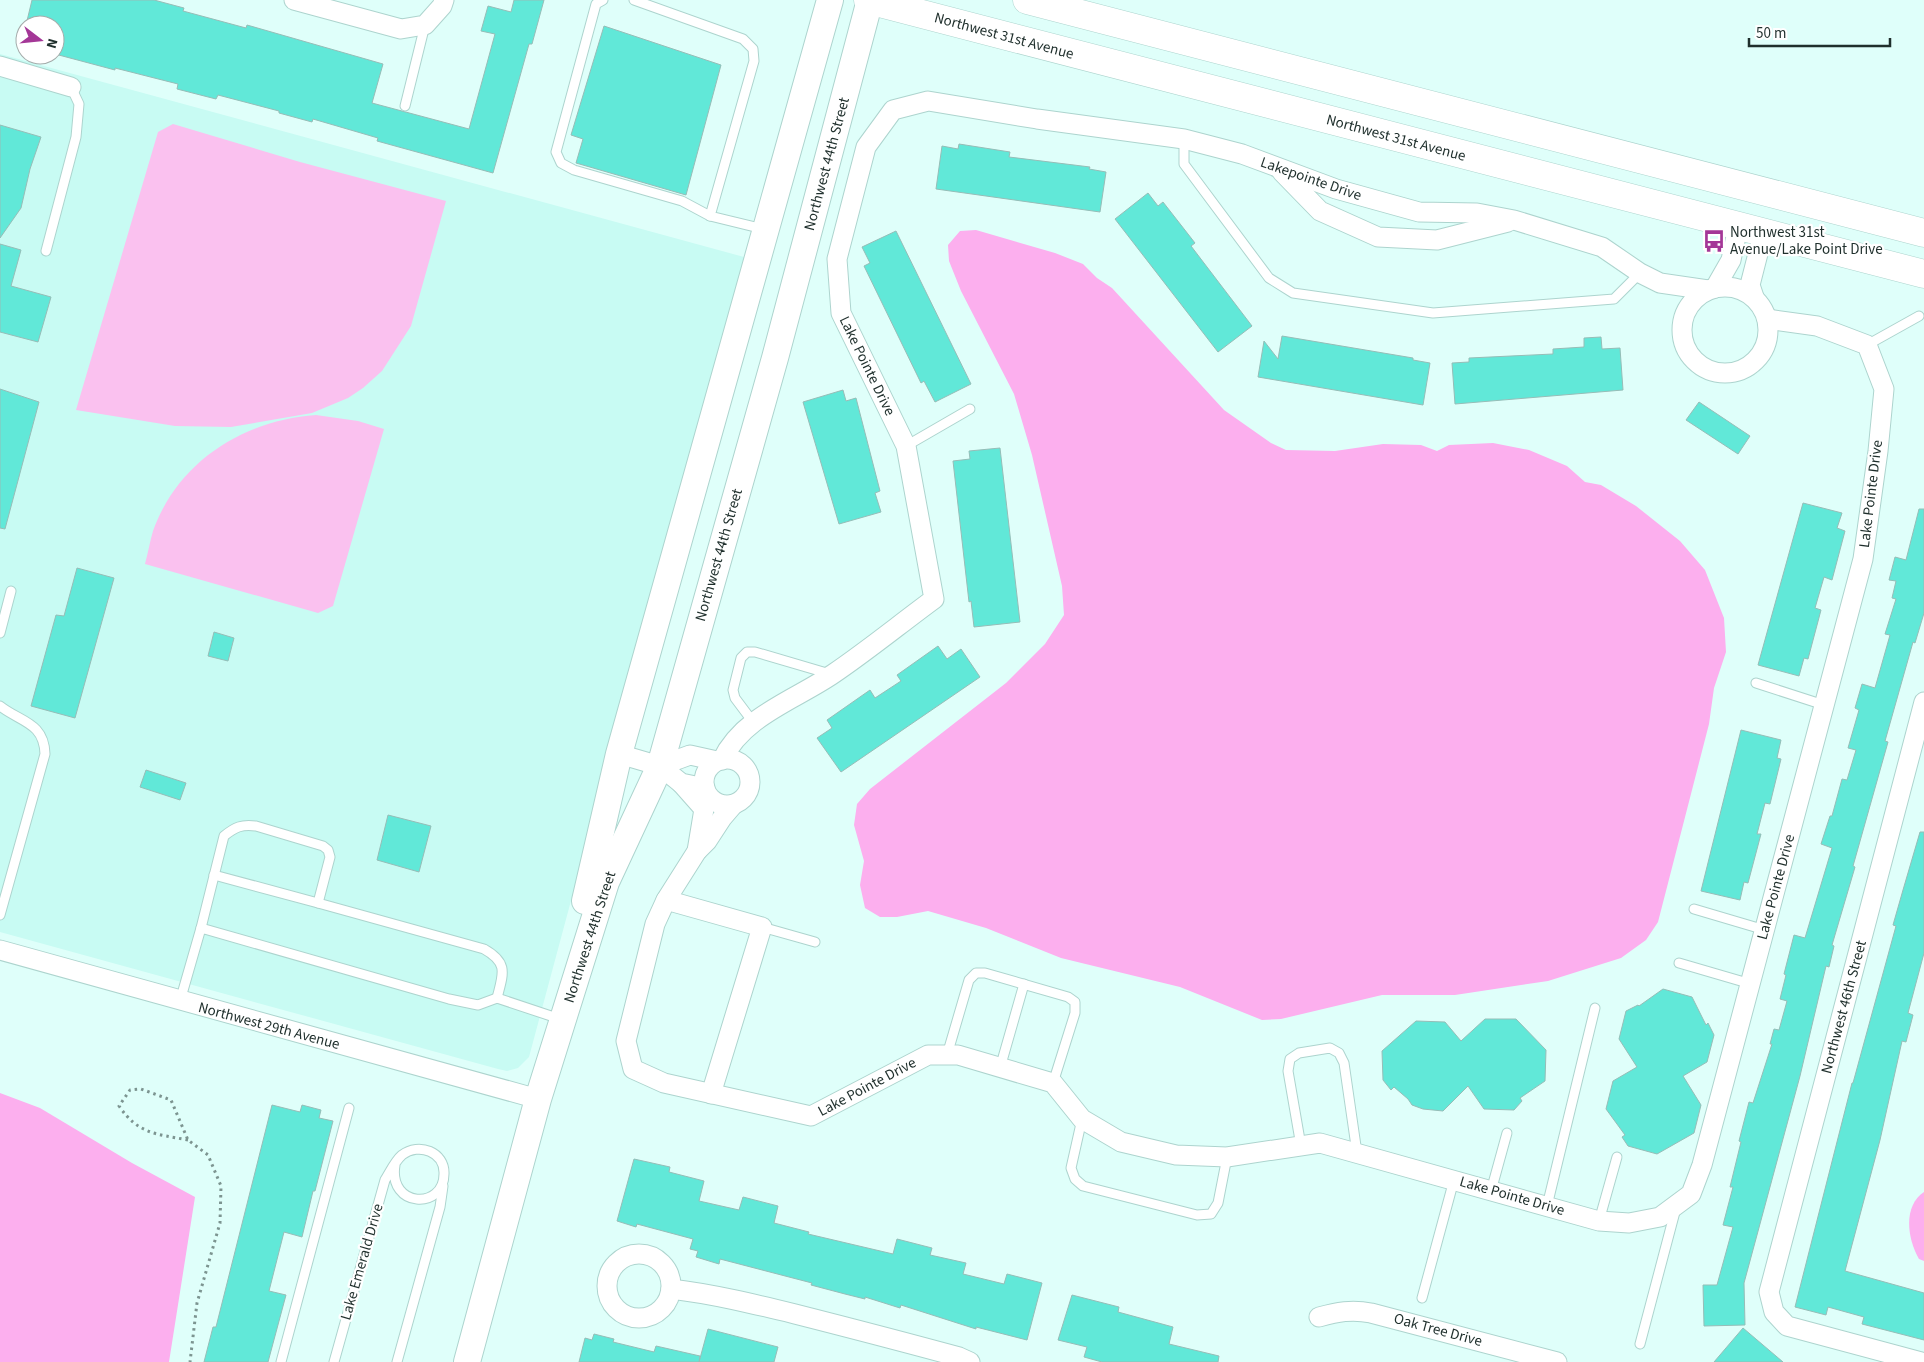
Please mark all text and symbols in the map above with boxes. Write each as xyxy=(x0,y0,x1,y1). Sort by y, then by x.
street label: Northwest 31st Avenue xyxy=(932,7,1076,65)
north arrow xyxy=(15,15,65,65)
scale bar xyxy=(1749,15,1890,47)
text: 50 m xyxy=(1756,23,1786,44)
text: N xyxy=(41,36,62,51)
street label: Northwest 44th Street xyxy=(799,95,855,233)
street label: Northwest 31st Avenue xyxy=(1324,109,1468,167)
street label: Lakepointe Drive xyxy=(1258,152,1364,206)
place label: Northwest 31st Avenue/Lake Point Drive xyxy=(1730,222,1883,260)
bus stop icon: Northwest 31st Avenue/Lake Point Drive xyxy=(1701,228,1727,254)
street label: Lake Pointe Drive xyxy=(834,313,900,419)
street label: Lake Pointe Drive xyxy=(1854,439,1888,549)
street label: Northwest 44th Street xyxy=(690,486,748,624)
street label: Lake Pointe Drive xyxy=(1752,832,1800,942)
street label: Northwest 44th Street xyxy=(559,869,621,1005)
street label: Northwest 46th Street xyxy=(1816,938,1872,1076)
street label: Northwest 29th Avenue xyxy=(196,997,342,1055)
street label: Lake Pointe Drive xyxy=(814,1052,920,1122)
street label: Lake Pointe Drive xyxy=(1457,1171,1567,1221)
street label: Lake Emerald Drive xyxy=(335,1201,389,1323)
street label: Oak Tree Drive xyxy=(1391,1308,1485,1352)

